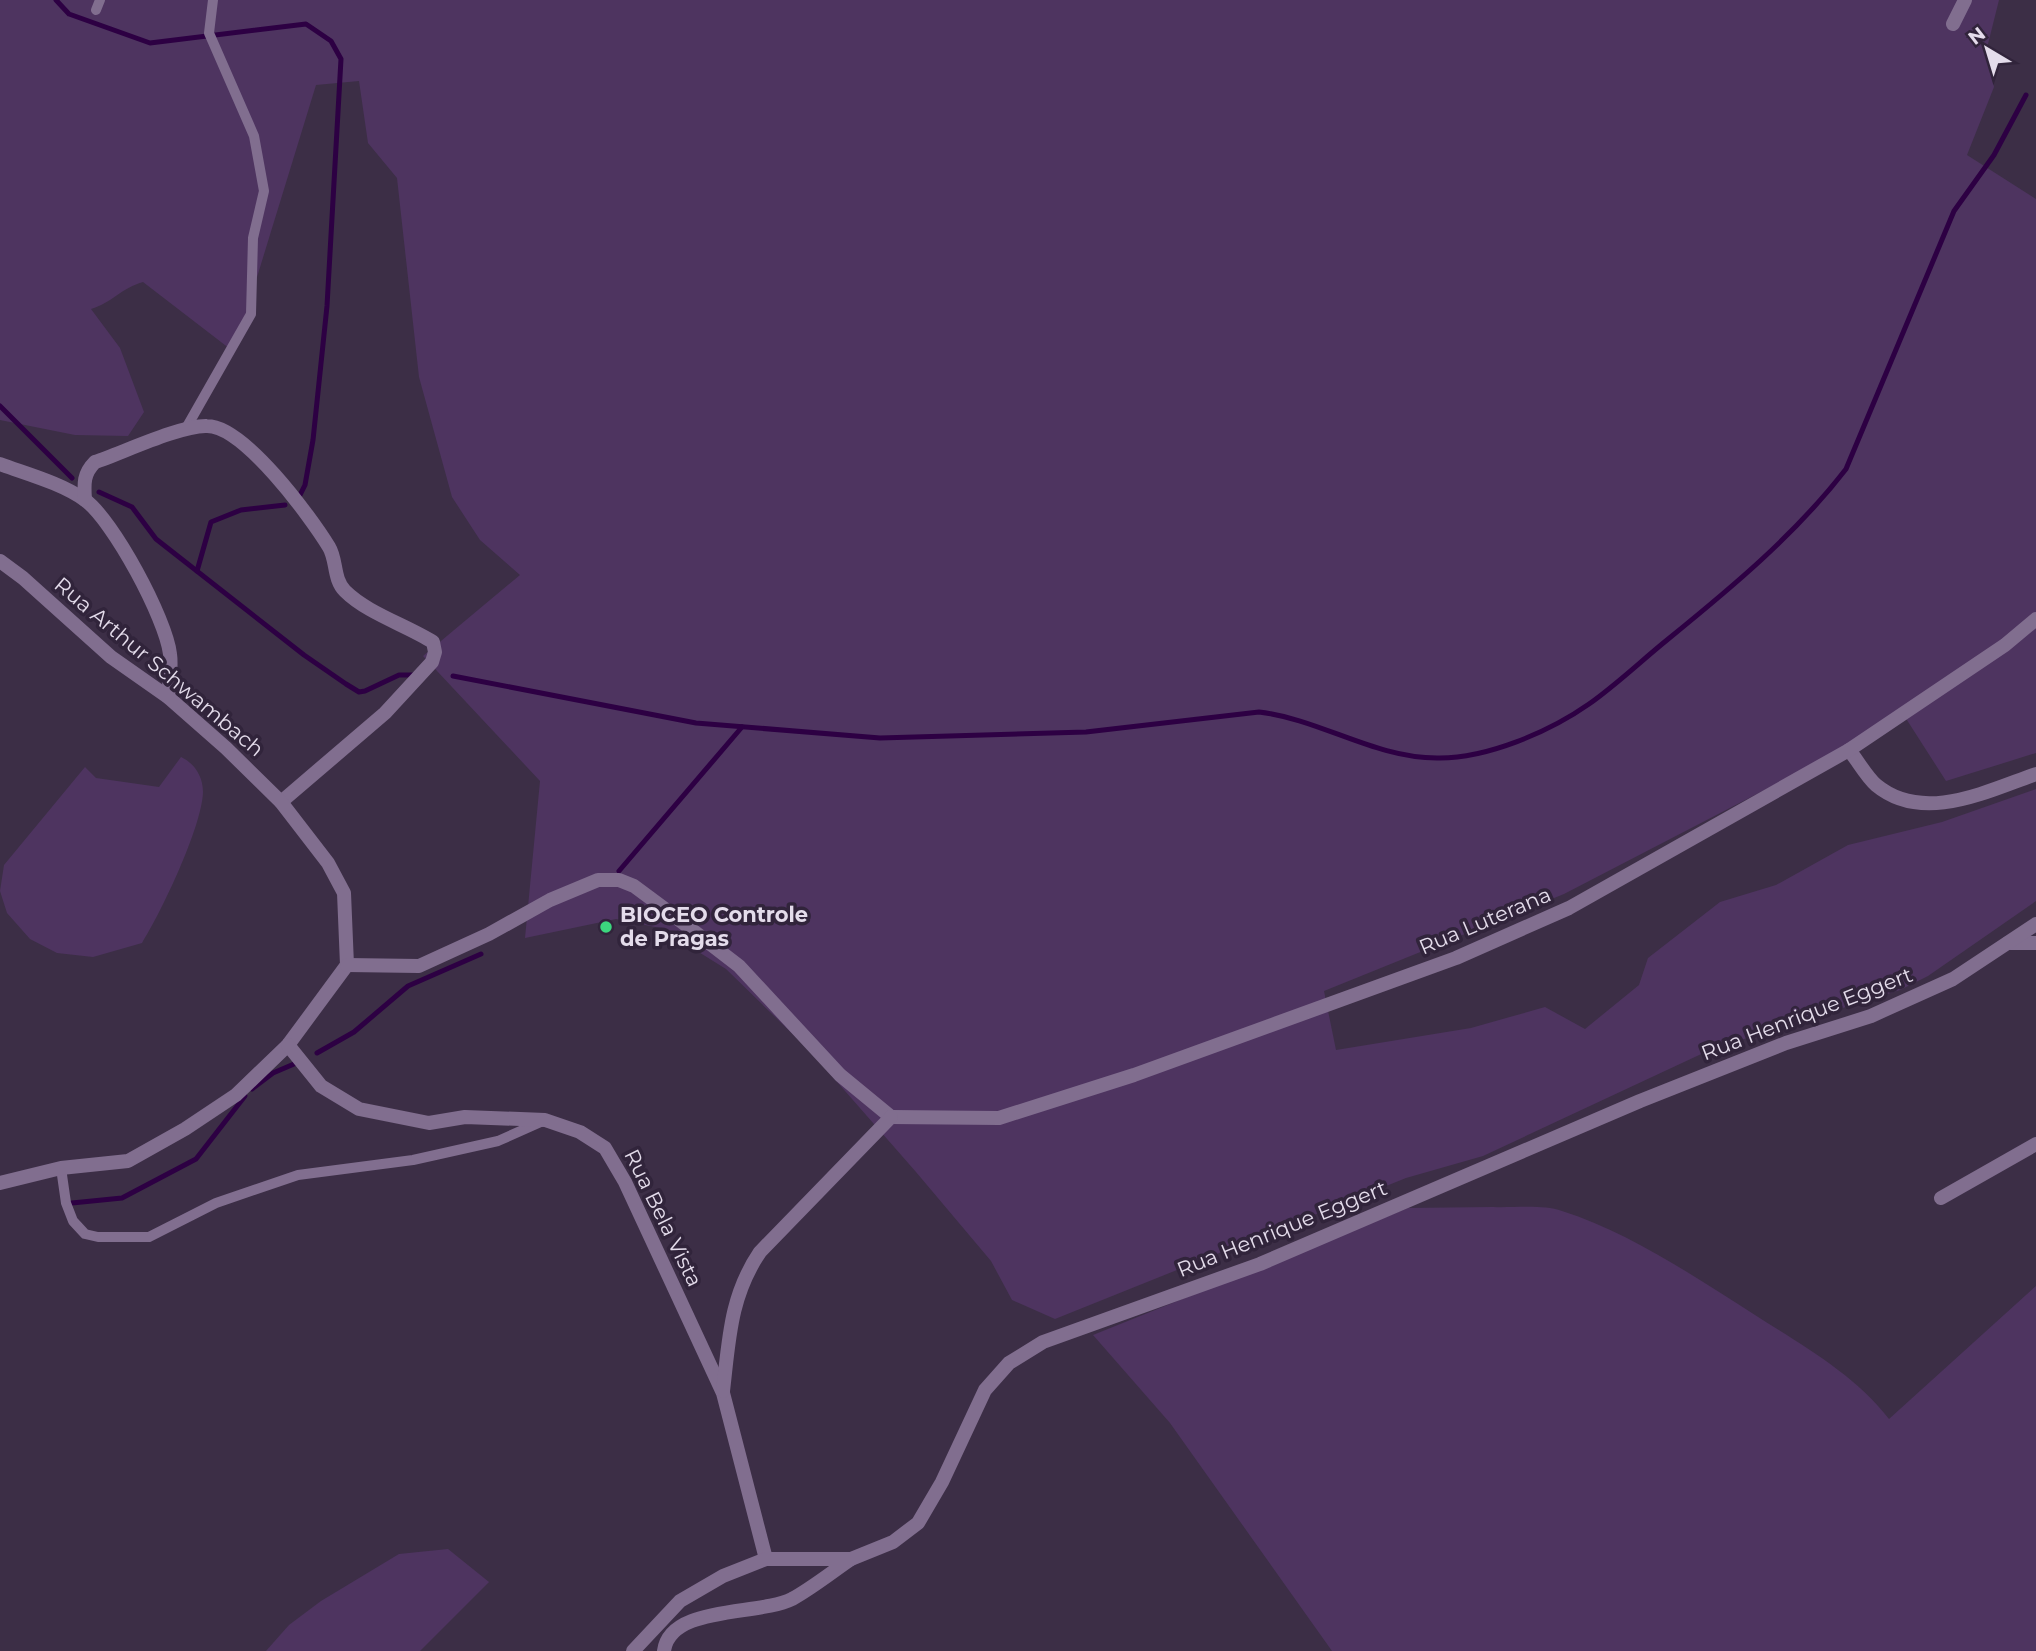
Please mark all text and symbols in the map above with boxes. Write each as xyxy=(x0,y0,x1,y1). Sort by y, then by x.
north arrow xyxy=(1952,14,2022,84)
text: N xyxy=(1964,22,1990,50)
street label: Rua Arthur Schwambach xyxy=(50,572,269,762)
street label: Rua Luterana xyxy=(1415,882,1555,960)
place label: BIOCEO Controle de Pragas xyxy=(620,902,808,951)
marker: BIOCEO Controle de Pragas xyxy=(598,919,614,935)
street label: Rua Henrique Eggert xyxy=(1698,962,1916,1065)
street label: Rua Bela Vista xyxy=(619,1145,708,1291)
street label: Rua Henrique Eggert xyxy=(1173,1175,1390,1282)

